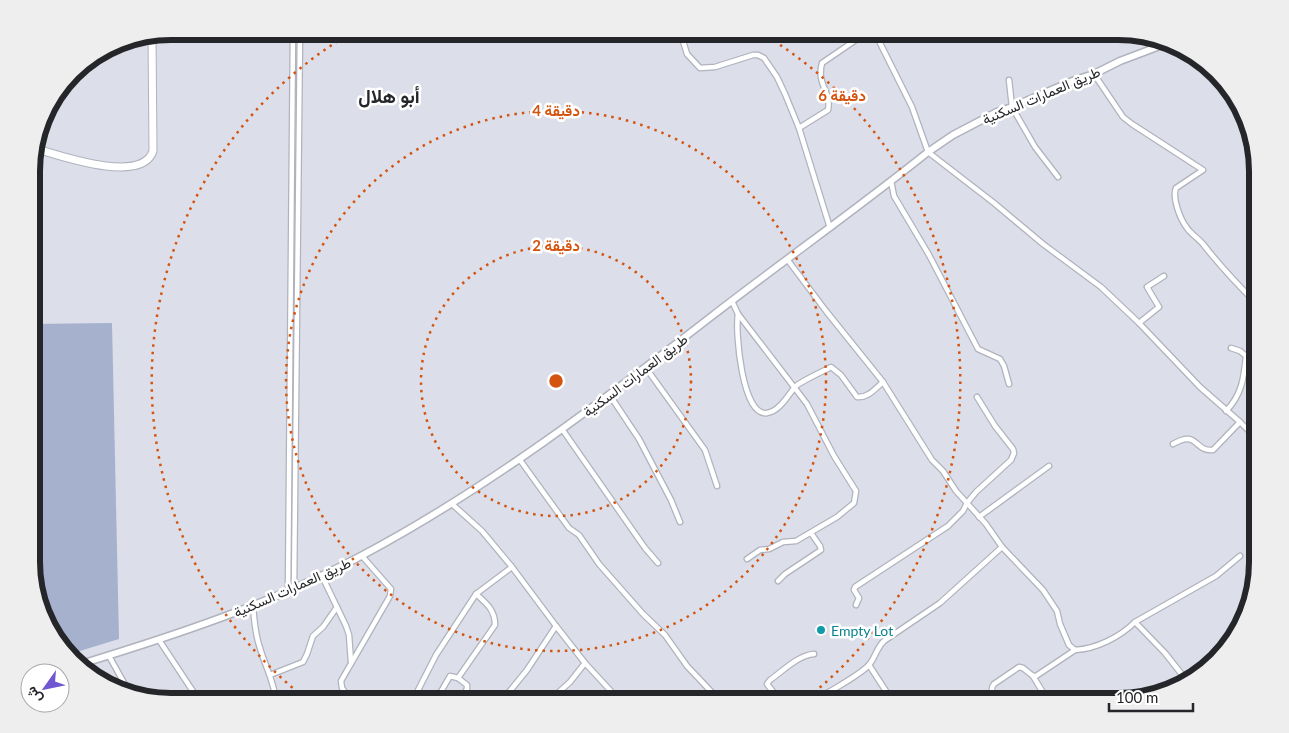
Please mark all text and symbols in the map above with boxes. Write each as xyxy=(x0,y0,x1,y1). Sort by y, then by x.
street label: طريق العمارات السكنية xyxy=(979,62,1103,128)
district label: أبو هلال xyxy=(358,84,420,109)
text: 6 دقيقة xyxy=(818,86,866,105)
text: 4 دقيقة xyxy=(532,101,580,120)
text: 2 دقيقة xyxy=(532,236,580,255)
street label: طريق العمارات السكنية xyxy=(579,330,691,421)
centre of rings xyxy=(547,372,565,390)
street label: طريق العمارات السكنية xyxy=(231,554,354,621)
place label: Empty Lot xyxy=(831,622,893,639)
marker: Empty Lot xyxy=(815,624,827,636)
north arrow xyxy=(20,663,70,713)
scale bar xyxy=(1109,680,1193,712)
text: ش xyxy=(22,683,46,707)
text: 100 m xyxy=(1116,688,1158,706)

